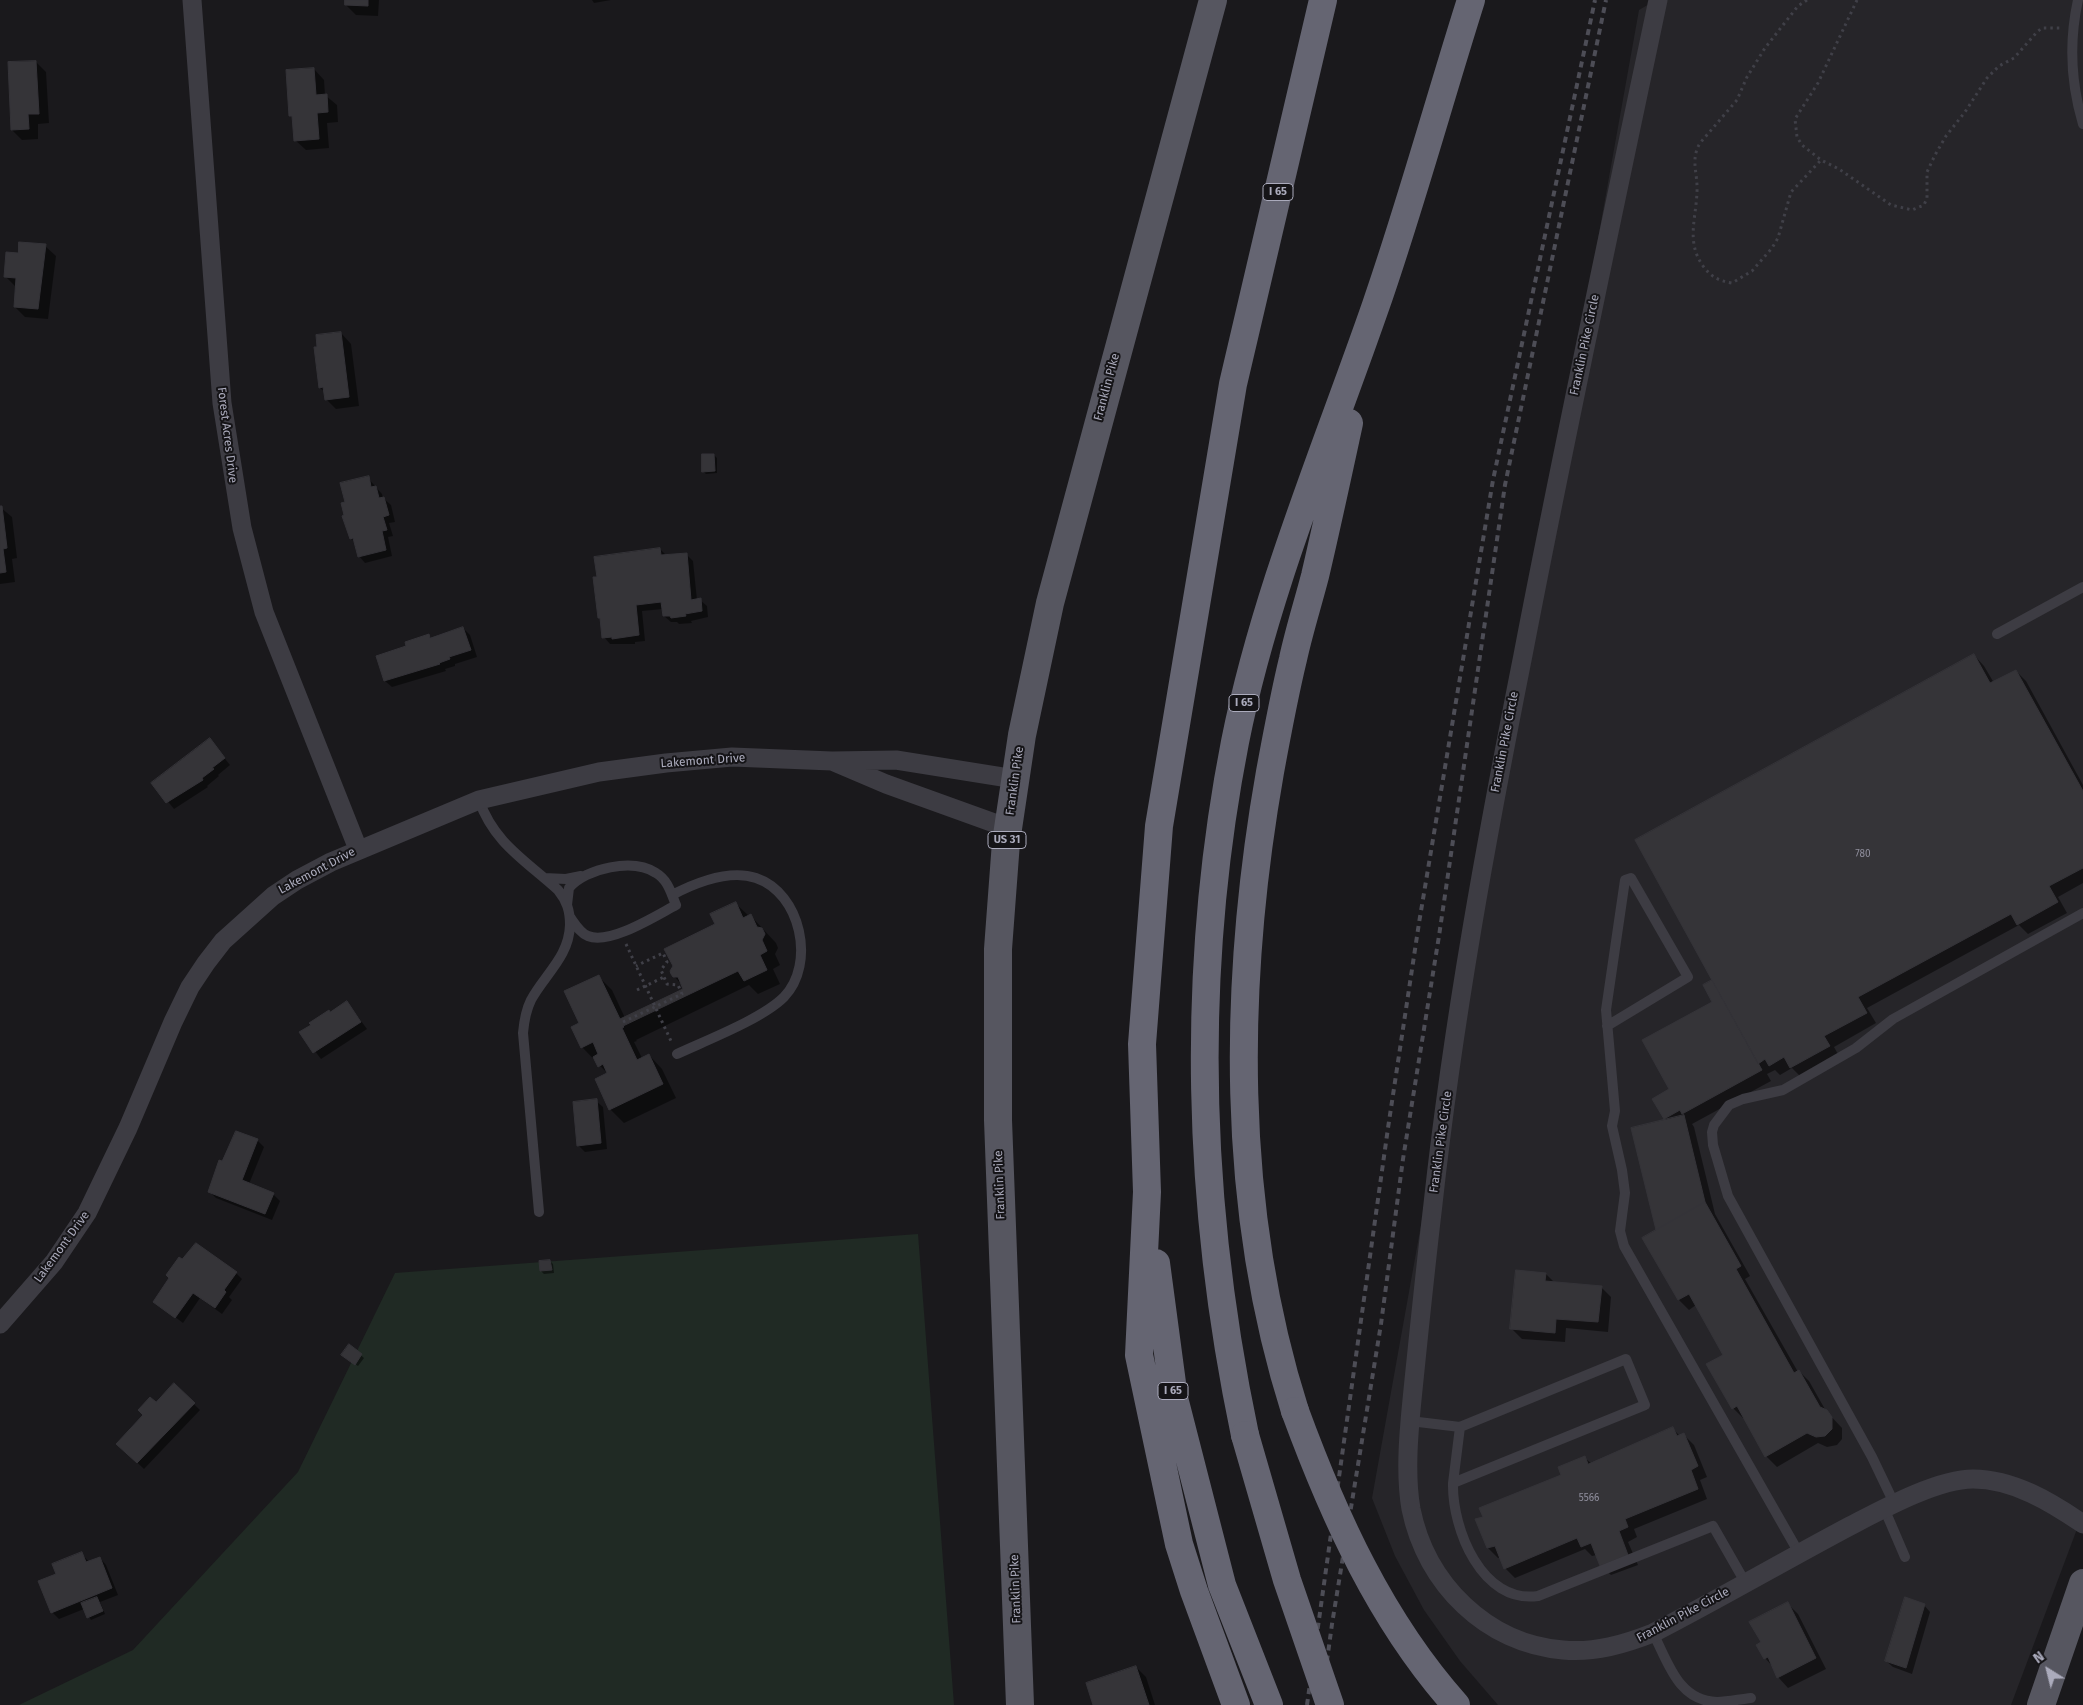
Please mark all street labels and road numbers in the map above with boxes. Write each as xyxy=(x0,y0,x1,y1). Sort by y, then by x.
road number: I 65 xyxy=(1263,183,1293,200)
street label: Franklin Pike Circle xyxy=(1567,293,1603,397)
street label: Franklin Pike xyxy=(1091,352,1123,422)
street label: Forest Acres Drive xyxy=(214,386,240,484)
street label: Franklin Pike Circle xyxy=(1488,690,1522,794)
road number: I 65 xyxy=(1229,694,1259,711)
street label: Franklin Pike xyxy=(1003,746,1027,816)
street label: Lakemont Drive xyxy=(660,751,746,771)
road number: US 31 xyxy=(988,832,1026,848)
street label: Lakemont Drive xyxy=(276,845,358,897)
street label: Franklin Pike Circle xyxy=(1427,1090,1455,1194)
street label: Franklin Pike xyxy=(992,1150,1008,1220)
street label: Lakemont Drive xyxy=(31,1208,93,1286)
road number: I 65 xyxy=(1158,1382,1188,1400)
street label: Franklin Pike xyxy=(1008,1554,1024,1624)
street label: Franklin Pike Circle xyxy=(1634,1585,1732,1645)

